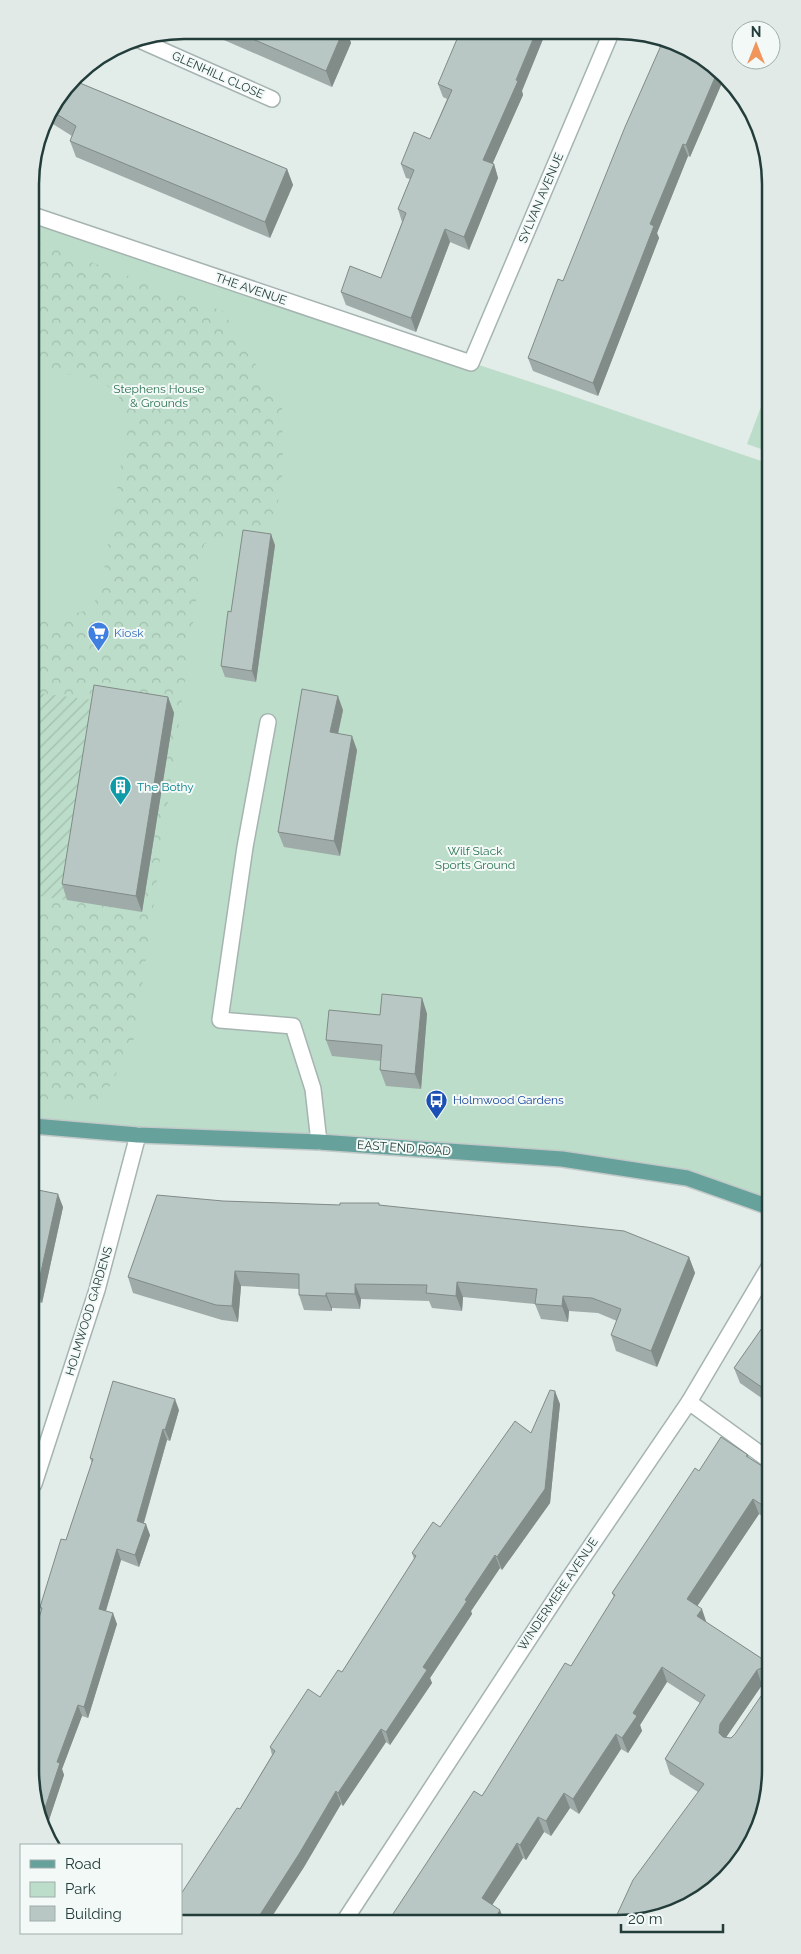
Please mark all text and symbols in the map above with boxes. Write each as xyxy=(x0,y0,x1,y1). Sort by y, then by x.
north arrow xyxy=(731,20,781,70)
text: N xyxy=(751,24,761,40)
street label: GLENHILL CLOSE xyxy=(170,48,266,102)
street label: SYLVAN AVENUE xyxy=(516,151,566,245)
street label: THE AVENUE xyxy=(213,270,289,308)
park label: Stephens House & Grounds xyxy=(113,382,205,410)
supermarket icon: Kiosk xyxy=(86,621,110,652)
place label: Kiosk xyxy=(114,626,144,640)
building icon: The Bothy xyxy=(109,775,133,806)
place label: The Bothy xyxy=(137,780,194,794)
park label: Wilf Slack Sports Ground xyxy=(435,844,515,872)
bus stop icon: Holmwood Gardens xyxy=(425,1088,449,1119)
place label: Holmwood Gardens xyxy=(453,1093,564,1107)
street label: EAST END ROAD xyxy=(357,1138,452,1158)
street label: HOLMWOOD GARDENS xyxy=(63,1245,115,1377)
street label: WINDERMERE AVENUE xyxy=(515,1535,601,1653)
legend xyxy=(20,1844,182,1934)
text: Road xyxy=(65,1855,101,1873)
text: Park xyxy=(65,1880,96,1898)
scale bar xyxy=(621,1902,724,1934)
text: Building xyxy=(65,1905,122,1923)
text: 20 m xyxy=(628,1910,663,1928)

